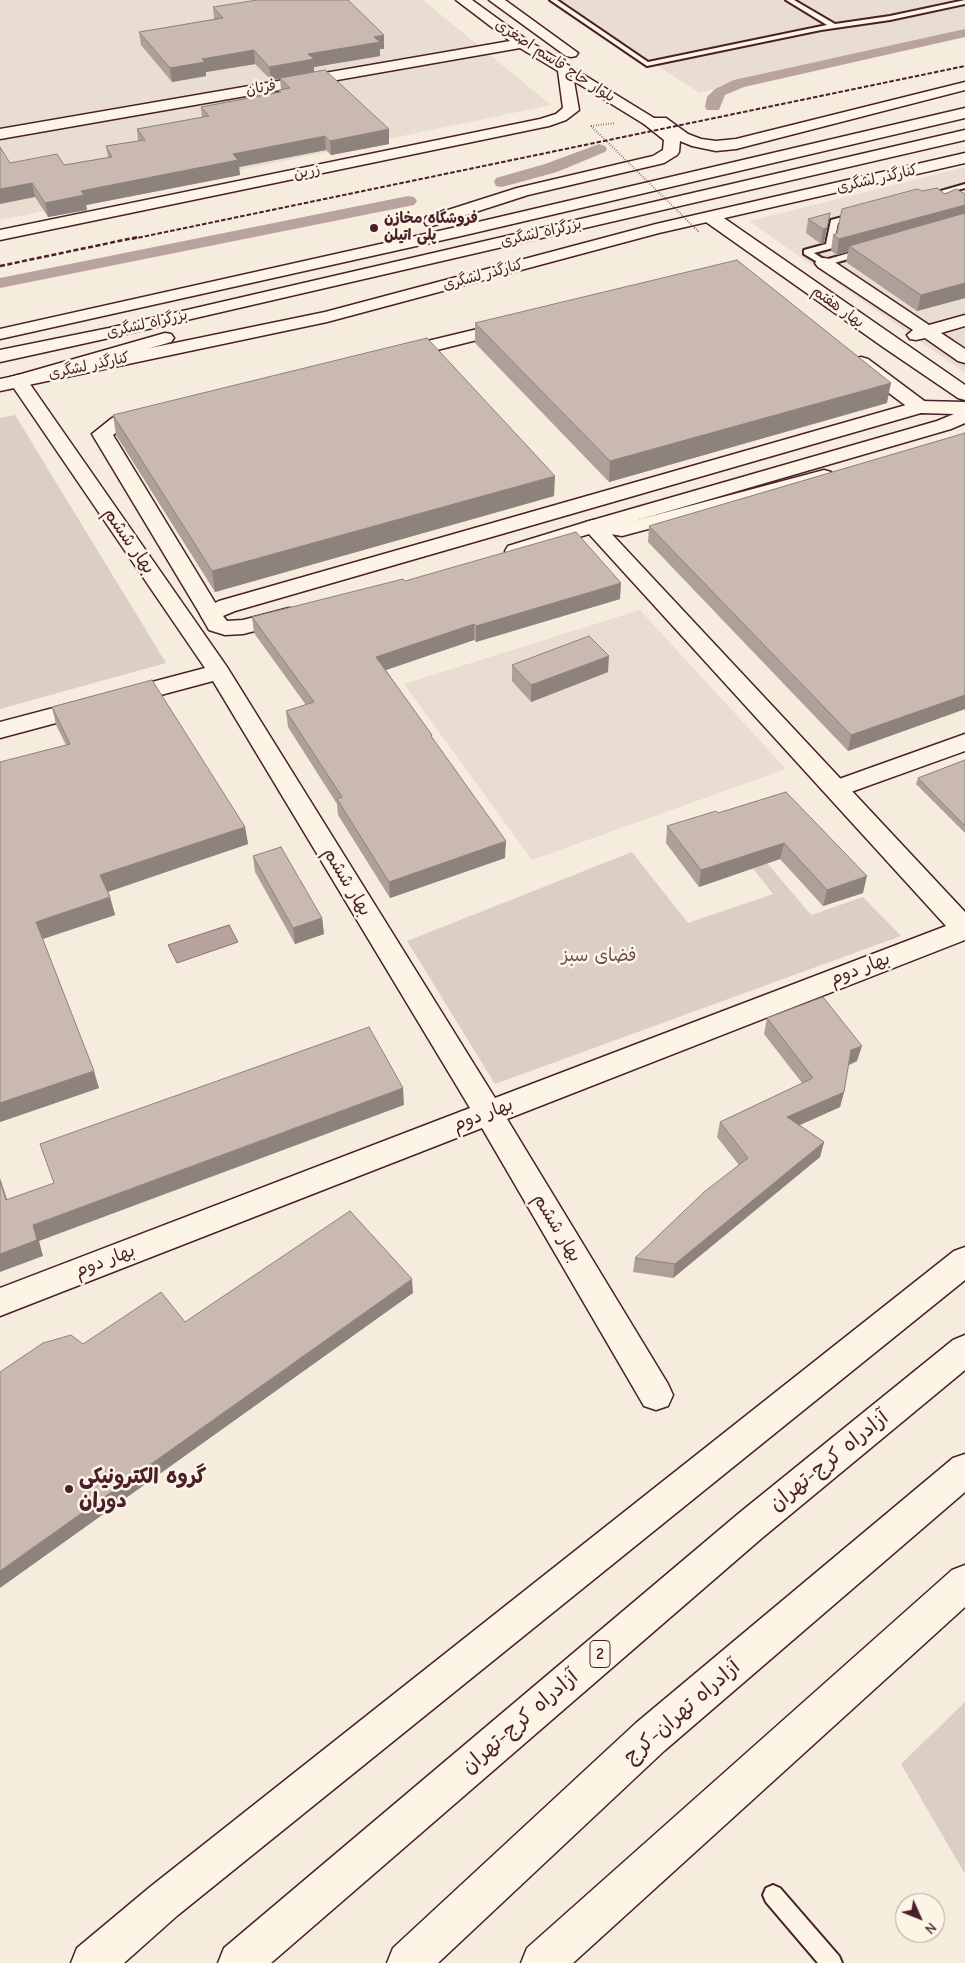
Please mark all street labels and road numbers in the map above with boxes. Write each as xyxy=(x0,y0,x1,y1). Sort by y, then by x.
street label: بلوار حاج قاسم اصغری xyxy=(492,16,618,106)
street label: فرنان xyxy=(245,77,277,99)
street label: زرین xyxy=(292,160,322,184)
street label: کنارگذر لشگری xyxy=(835,161,919,197)
street label: بزرگراه لشگری xyxy=(499,215,583,251)
street label: کنارگذر لشگری xyxy=(441,256,525,294)
street label: بهار هفتم xyxy=(808,282,868,332)
street label: بزرگراه لشگری xyxy=(105,306,189,342)
street label: کنارگذر لشگری xyxy=(47,349,131,383)
street label: بهار ششم xyxy=(98,504,160,578)
street label: بهار ششم xyxy=(318,844,376,920)
street label: بهار دوم xyxy=(827,948,893,990)
street label: بهار دوم xyxy=(450,1094,516,1136)
street label: بهار ششم xyxy=(528,1190,586,1266)
street label: بهار دوم xyxy=(72,1240,138,1282)
street label: آزادراه کرج-تهران xyxy=(764,1405,894,1517)
road number: 2 xyxy=(590,1640,610,1668)
street label: آزادراه تهران-کرج xyxy=(619,1655,745,1769)
street label: آزادراه کرج-تهران xyxy=(457,1665,583,1779)

